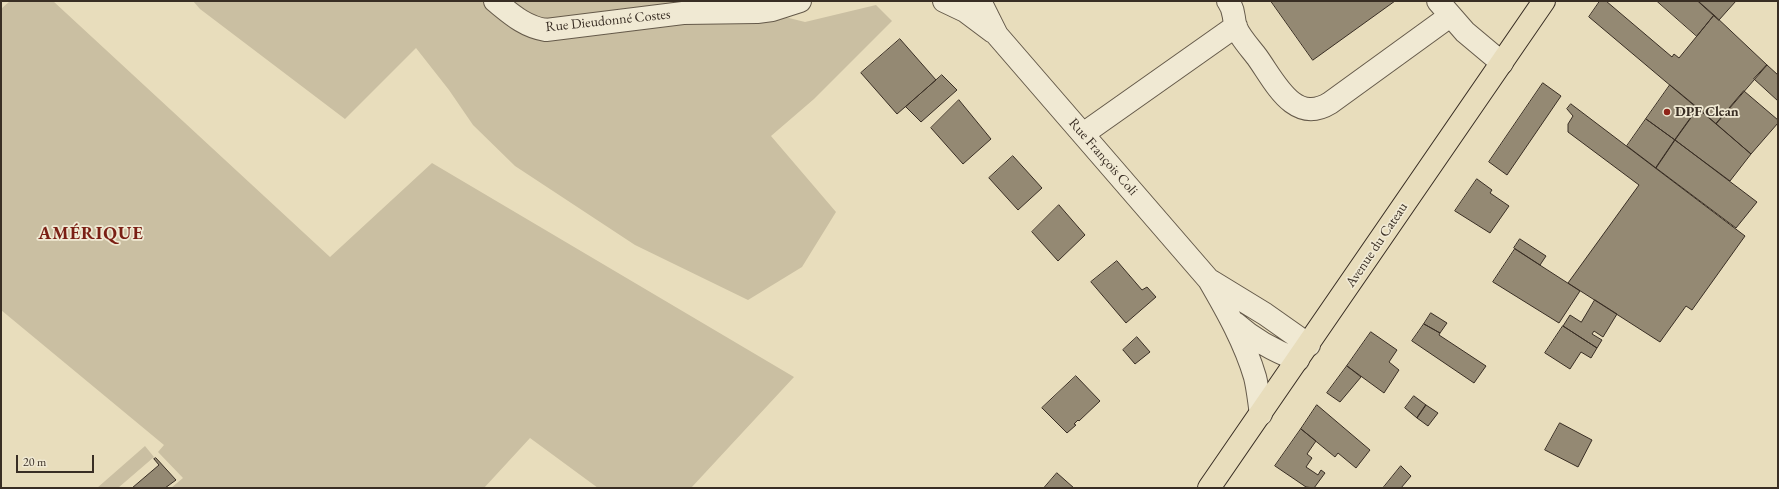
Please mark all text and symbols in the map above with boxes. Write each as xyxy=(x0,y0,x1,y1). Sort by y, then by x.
street label: Rue Dieudonné Costes xyxy=(545,6,671,36)
place label: DPF Clean xyxy=(1675,104,1739,120)
marker: DPF Clean xyxy=(1662,107,1672,117)
street label: Rue François Coli xyxy=(1065,115,1141,199)
street label: Avenue du Cateau xyxy=(1342,199,1412,291)
district label: AMÉRIQUE xyxy=(38,223,144,245)
scale bar xyxy=(18,447,96,473)
text: 20 m xyxy=(23,454,46,470)

